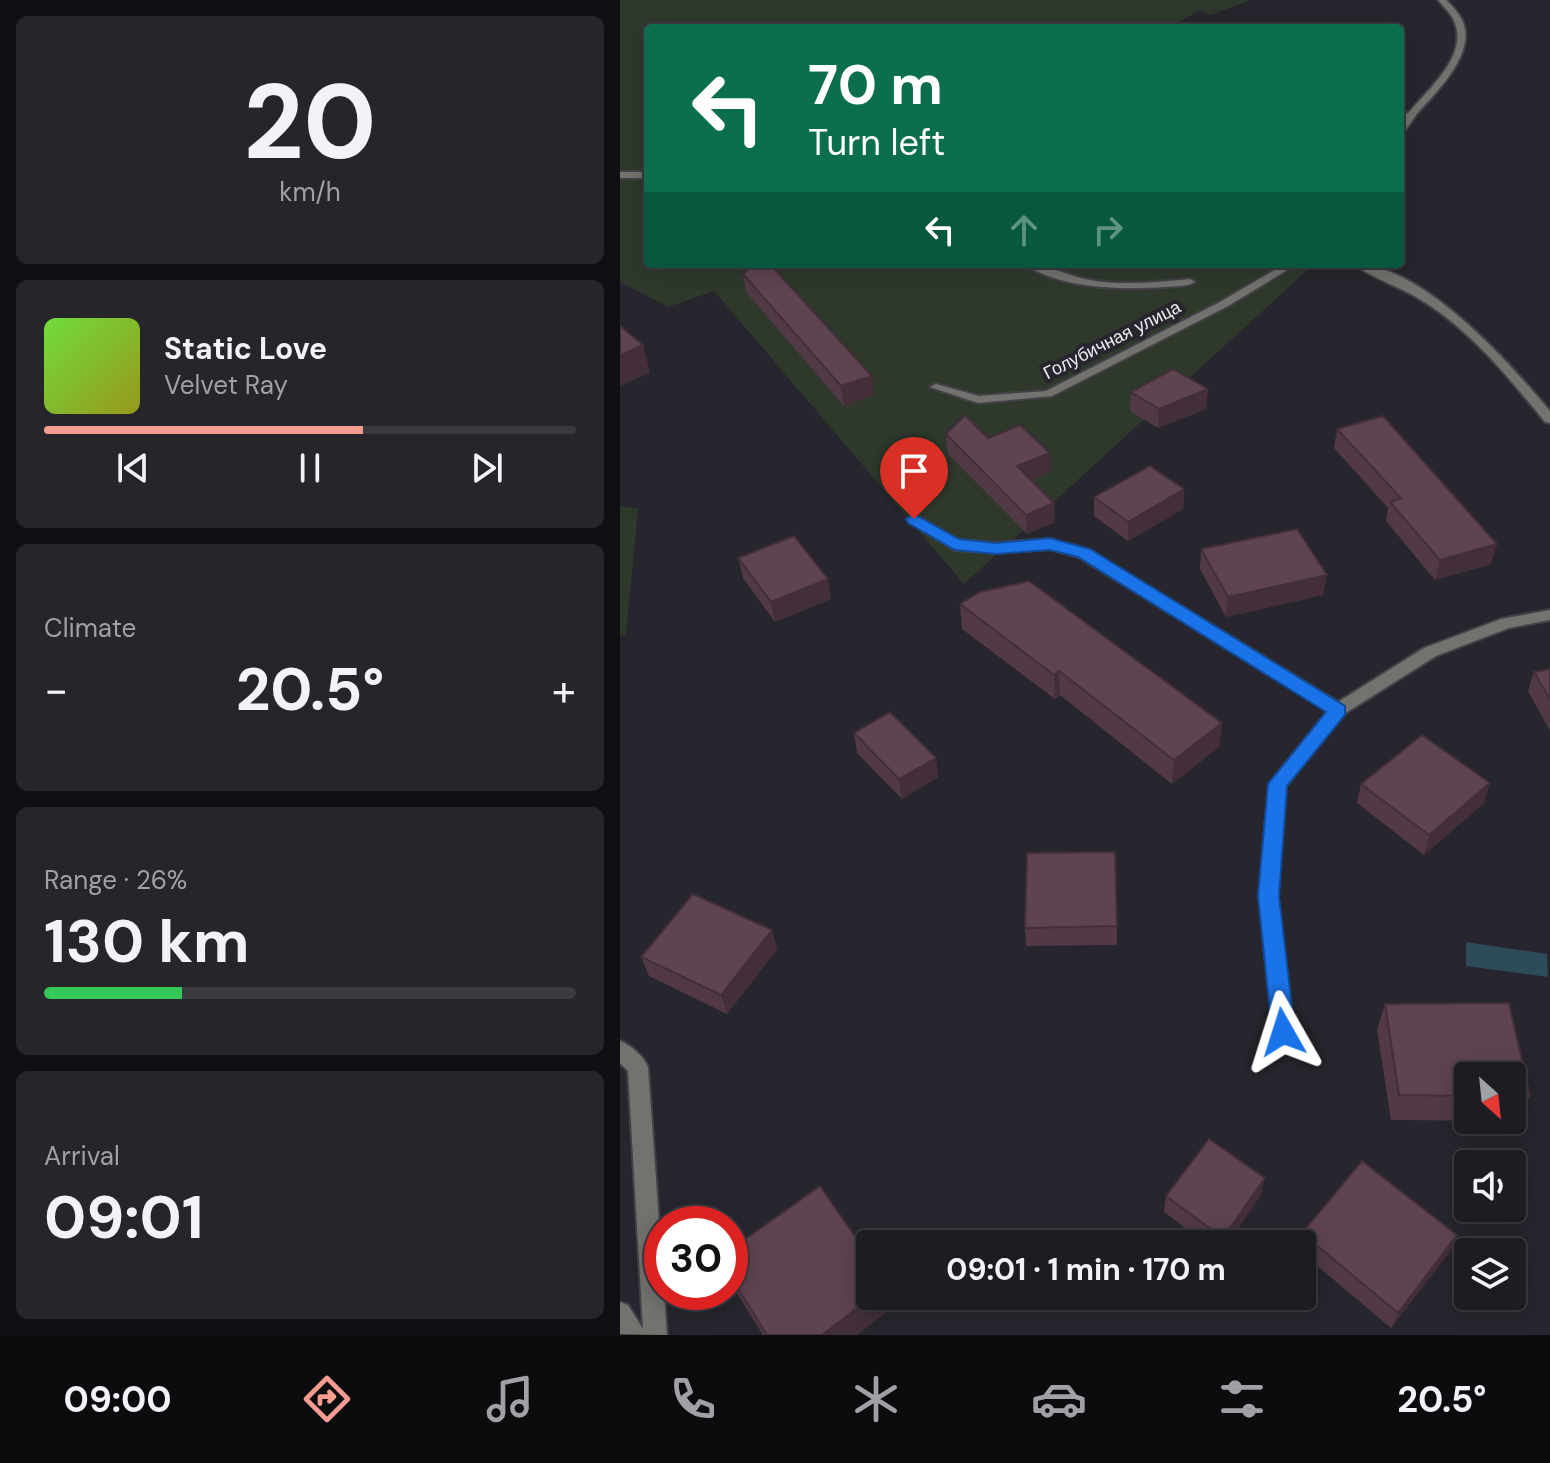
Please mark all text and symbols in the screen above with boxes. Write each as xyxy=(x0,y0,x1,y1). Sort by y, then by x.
text: 70 m xyxy=(808,48,943,121)
text: 20 xyxy=(244,55,376,190)
icon: left xyxy=(676,56,780,160)
text: Turn left xyxy=(808,119,945,166)
text: km/h xyxy=(279,175,341,209)
icon: left xyxy=(918,208,962,252)
icon: ahead xyxy=(1002,208,1046,252)
icon: right xyxy=(1086,208,1130,252)
street label: Голубичная улица xyxy=(1039,294,1186,385)
text: Static Love xyxy=(164,329,327,368)
text: Velvet Ray xyxy=(164,368,288,402)
pin xyxy=(880,437,948,519)
icon: previous xyxy=(111,446,155,490)
icon: pause xyxy=(288,446,332,490)
icon: next xyxy=(465,446,509,490)
icon: arrive xyxy=(892,449,936,493)
text: Climate xyxy=(44,611,136,645)
text: 20.5° xyxy=(236,650,384,729)
text: − xyxy=(44,661,68,719)
text: + xyxy=(552,661,576,719)
text: Range · 26% xyxy=(44,863,187,897)
text: 130 km xyxy=(44,902,250,981)
position arrow xyxy=(1241,990,1325,1074)
north arrow xyxy=(1454,1062,1526,1134)
map controls xyxy=(1454,1062,1526,1310)
text: Arrival xyxy=(44,1139,120,1173)
button: sound xyxy=(1454,1150,1526,1222)
text: 09:01 xyxy=(44,1178,204,1257)
speed limit sign: 30 xyxy=(644,1206,748,1310)
button: layers xyxy=(1454,1238,1526,1310)
text: 09:01 · 1 min · 170 m xyxy=(946,1250,1226,1289)
icon: directions xyxy=(299,1371,355,1427)
icon: music xyxy=(482,1371,538,1427)
icon: phone xyxy=(665,1371,721,1427)
icon: climate xyxy=(848,1371,904,1427)
icon: car xyxy=(1031,1371,1087,1427)
icon: filters xyxy=(1214,1371,1270,1427)
text: 09:00 xyxy=(64,1376,172,1423)
text: 20.5° xyxy=(1397,1376,1486,1423)

